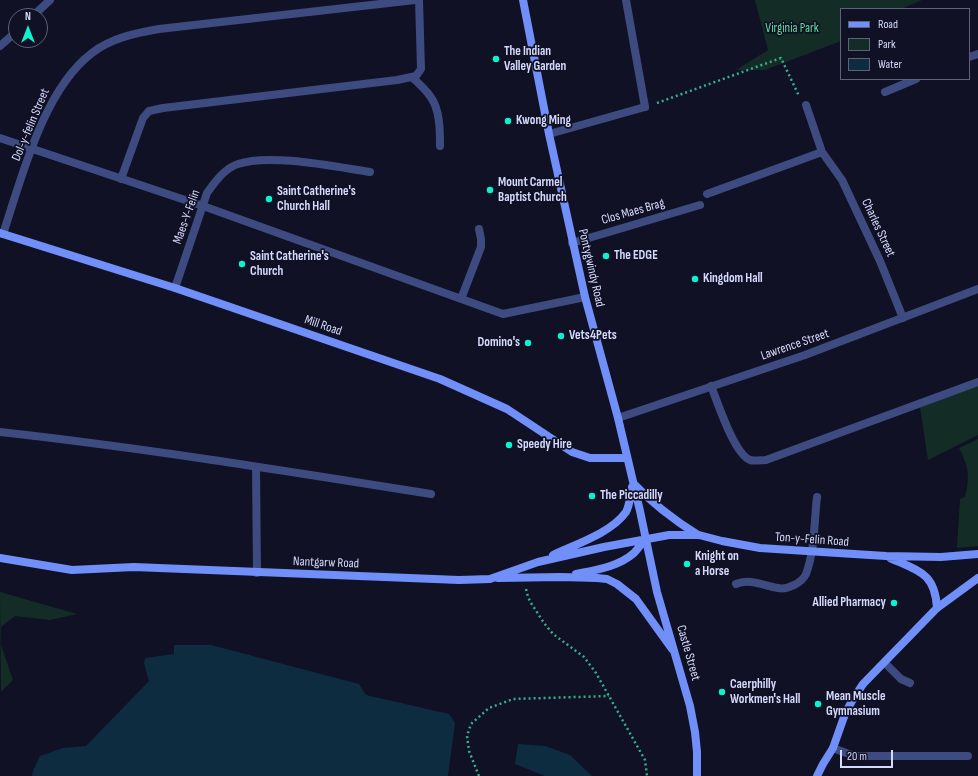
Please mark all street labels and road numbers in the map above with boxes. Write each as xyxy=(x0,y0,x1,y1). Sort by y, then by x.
street label: Dol-y-felin Street xyxy=(9,86,53,164)
street label: Maes-Y-Felin xyxy=(170,188,204,246)
street label: Clos Maes Brag xyxy=(600,196,666,228)
street label: Charles Street xyxy=(858,196,898,260)
street label: Pontygwindy Road xyxy=(574,227,608,309)
street label: Mill Road xyxy=(302,312,344,340)
street label: Lawrence Street xyxy=(759,326,831,364)
street label: Ton-y-Felin Road xyxy=(775,530,849,550)
street label: Nantgarw Road xyxy=(293,554,359,572)
street label: Castle Street xyxy=(673,624,703,682)

